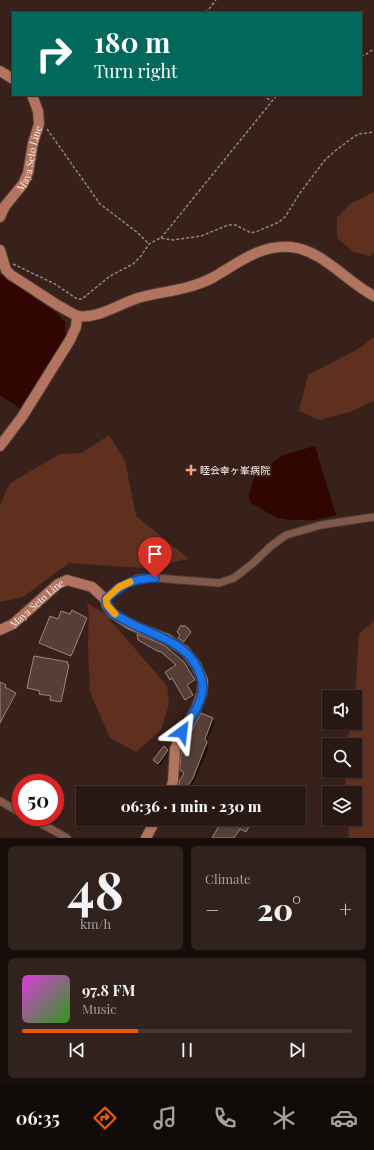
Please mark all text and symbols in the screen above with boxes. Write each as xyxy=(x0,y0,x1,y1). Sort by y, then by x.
text: 180 m xyxy=(94,23,170,60)
icon: right xyxy=(28,28,80,80)
text: Turn right xyxy=(94,59,177,83)
street label: Maya Seto Line xyxy=(13,124,45,194)
place label: 睦会幸ヶ峯病院 xyxy=(200,463,270,477)
marker: 睦会幸ヶ峯病院 xyxy=(185,464,197,476)
pin xyxy=(138,537,172,578)
icon: arrive xyxy=(144,543,166,565)
street label: Maya Seto Line xyxy=(7,575,66,631)
map controls xyxy=(322,690,362,826)
button: sound xyxy=(322,690,362,730)
position arrow xyxy=(161,711,203,753)
button: search xyxy=(322,738,362,778)
speed limit sign: 50 xyxy=(12,774,64,826)
button: layers xyxy=(322,786,362,826)
text: 06:36 · 1 min · 230 m xyxy=(121,796,261,816)
text: 48 xyxy=(67,854,124,923)
text: Climate xyxy=(205,870,251,887)
text: 20° xyxy=(257,889,301,929)
text: − xyxy=(205,894,219,924)
text: + xyxy=(339,894,352,924)
text: km/h xyxy=(80,915,111,932)
text: 97.8 FM xyxy=(82,980,135,1000)
text: Music xyxy=(82,1000,117,1017)
icon: previous xyxy=(66,1039,88,1061)
icon: pause xyxy=(176,1039,198,1061)
icon: next xyxy=(286,1039,308,1061)
icon: directions xyxy=(91,1104,119,1132)
icon: music xyxy=(151,1104,179,1132)
icon: phone xyxy=(211,1104,239,1132)
icon: climate xyxy=(270,1104,298,1132)
icon: car xyxy=(330,1104,358,1132)
text: 06:35 xyxy=(16,1106,60,1130)

